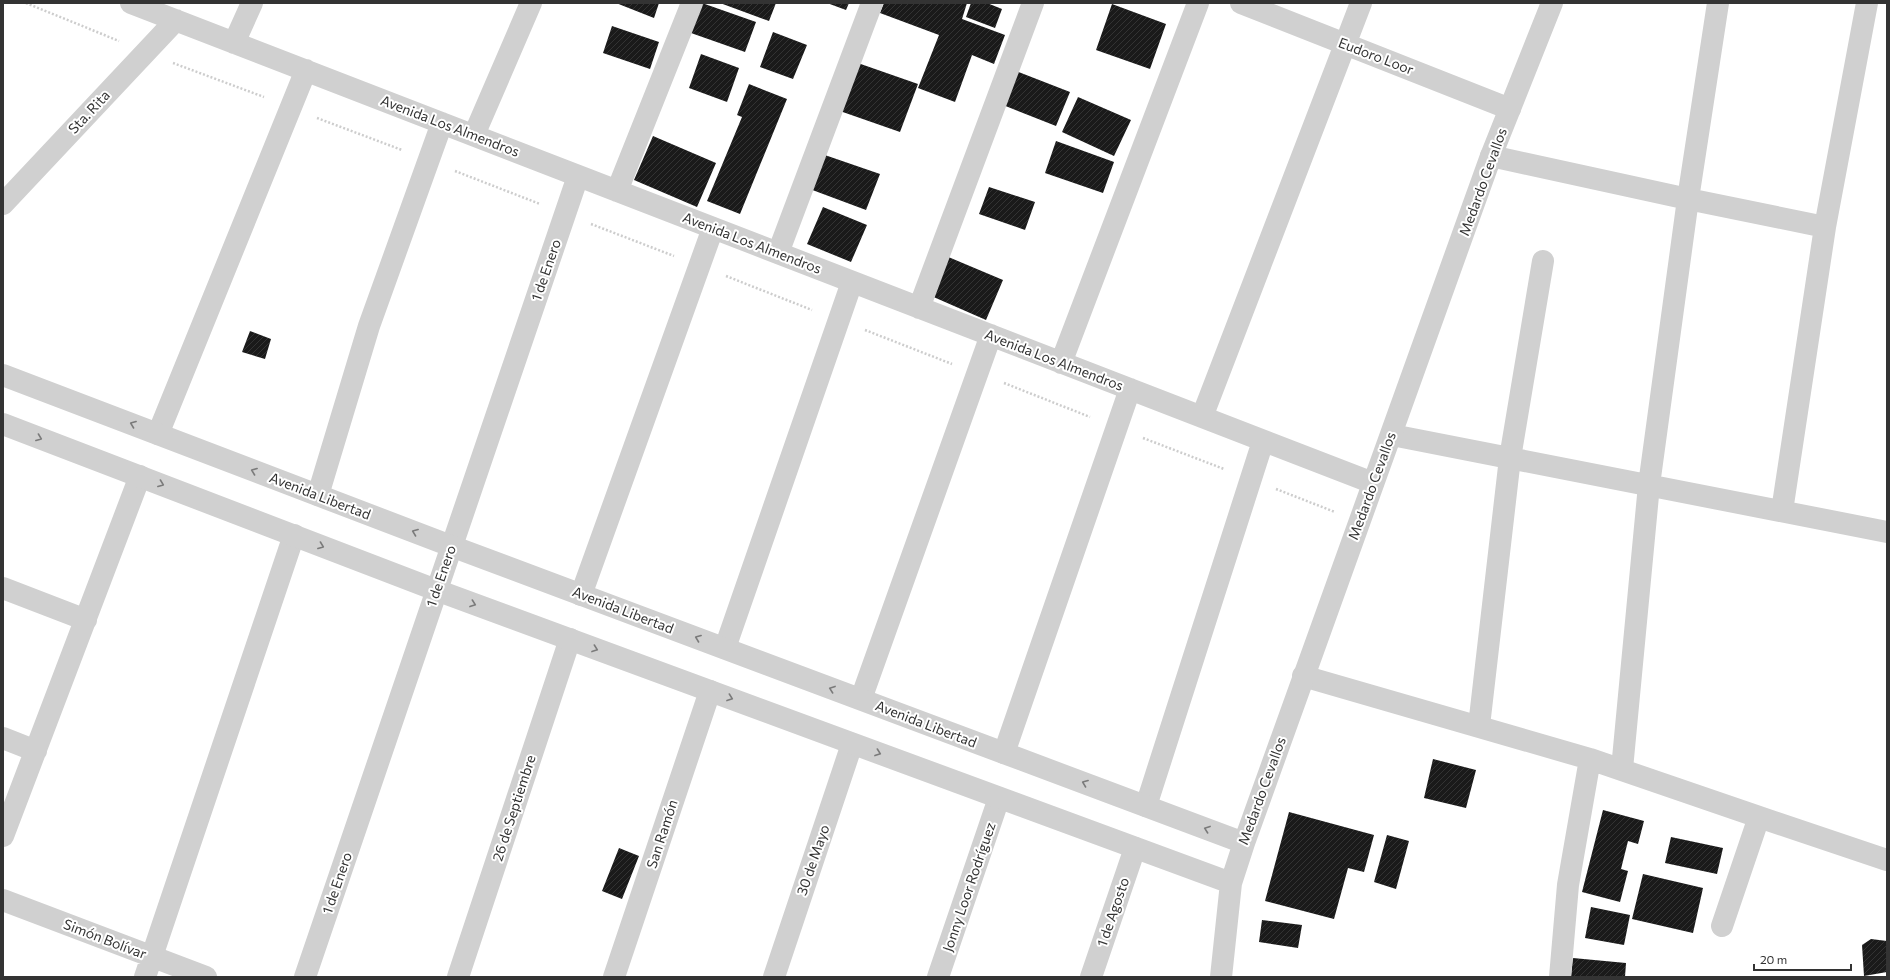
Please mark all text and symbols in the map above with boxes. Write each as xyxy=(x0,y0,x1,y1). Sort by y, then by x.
street label: Eudoro Loor xyxy=(1336,33,1417,78)
street label: Sta. Rita xyxy=(64,86,113,137)
street label: Avenida Los Almendros xyxy=(378,91,522,160)
street label: Medardo Cevallos xyxy=(1455,126,1510,238)
street label: Avenida Los Almendros xyxy=(680,208,824,277)
street label: 1 de Enero xyxy=(527,237,564,303)
street label: Avenida Los Almendros xyxy=(982,325,1126,394)
one-way arrow xyxy=(129,421,136,429)
street label: Medardo Cevallos xyxy=(1344,430,1399,542)
one-way arrow xyxy=(36,433,43,441)
one-way arrow xyxy=(251,467,258,475)
street label: Avenida Libertad xyxy=(267,468,373,523)
one-way arrow xyxy=(157,480,164,488)
one-way arrow xyxy=(411,528,418,536)
one-way arrow xyxy=(318,541,325,549)
street label: 1 de Enero xyxy=(422,543,459,609)
street label: Avenida Libertad xyxy=(570,582,676,637)
one-way arrow xyxy=(469,599,476,607)
one-way arrow xyxy=(694,635,701,643)
one-way arrow xyxy=(591,644,598,652)
one-way arrow xyxy=(829,685,836,693)
one-way arrow xyxy=(727,694,734,702)
street label: Avenida Libertad xyxy=(873,696,979,751)
street label: Medardo Cevallos xyxy=(1234,735,1289,847)
one-way arrow xyxy=(875,749,882,757)
street label: 26 de Septiembre xyxy=(488,753,539,863)
one-way arrow xyxy=(1082,780,1089,788)
street label: San Ramón xyxy=(642,797,681,870)
street label: Jonny Loor Rodríguez xyxy=(938,820,999,954)
street label: 30 de Mayo xyxy=(792,822,833,897)
one-way arrow xyxy=(1204,825,1211,834)
street label: 1 de Enero xyxy=(318,850,355,916)
street label: 1 de Agosto xyxy=(1093,875,1132,949)
street label: Simón Bolívar xyxy=(61,915,149,962)
scale bar xyxy=(1754,946,1851,972)
text: 20 m xyxy=(1760,952,1787,966)

